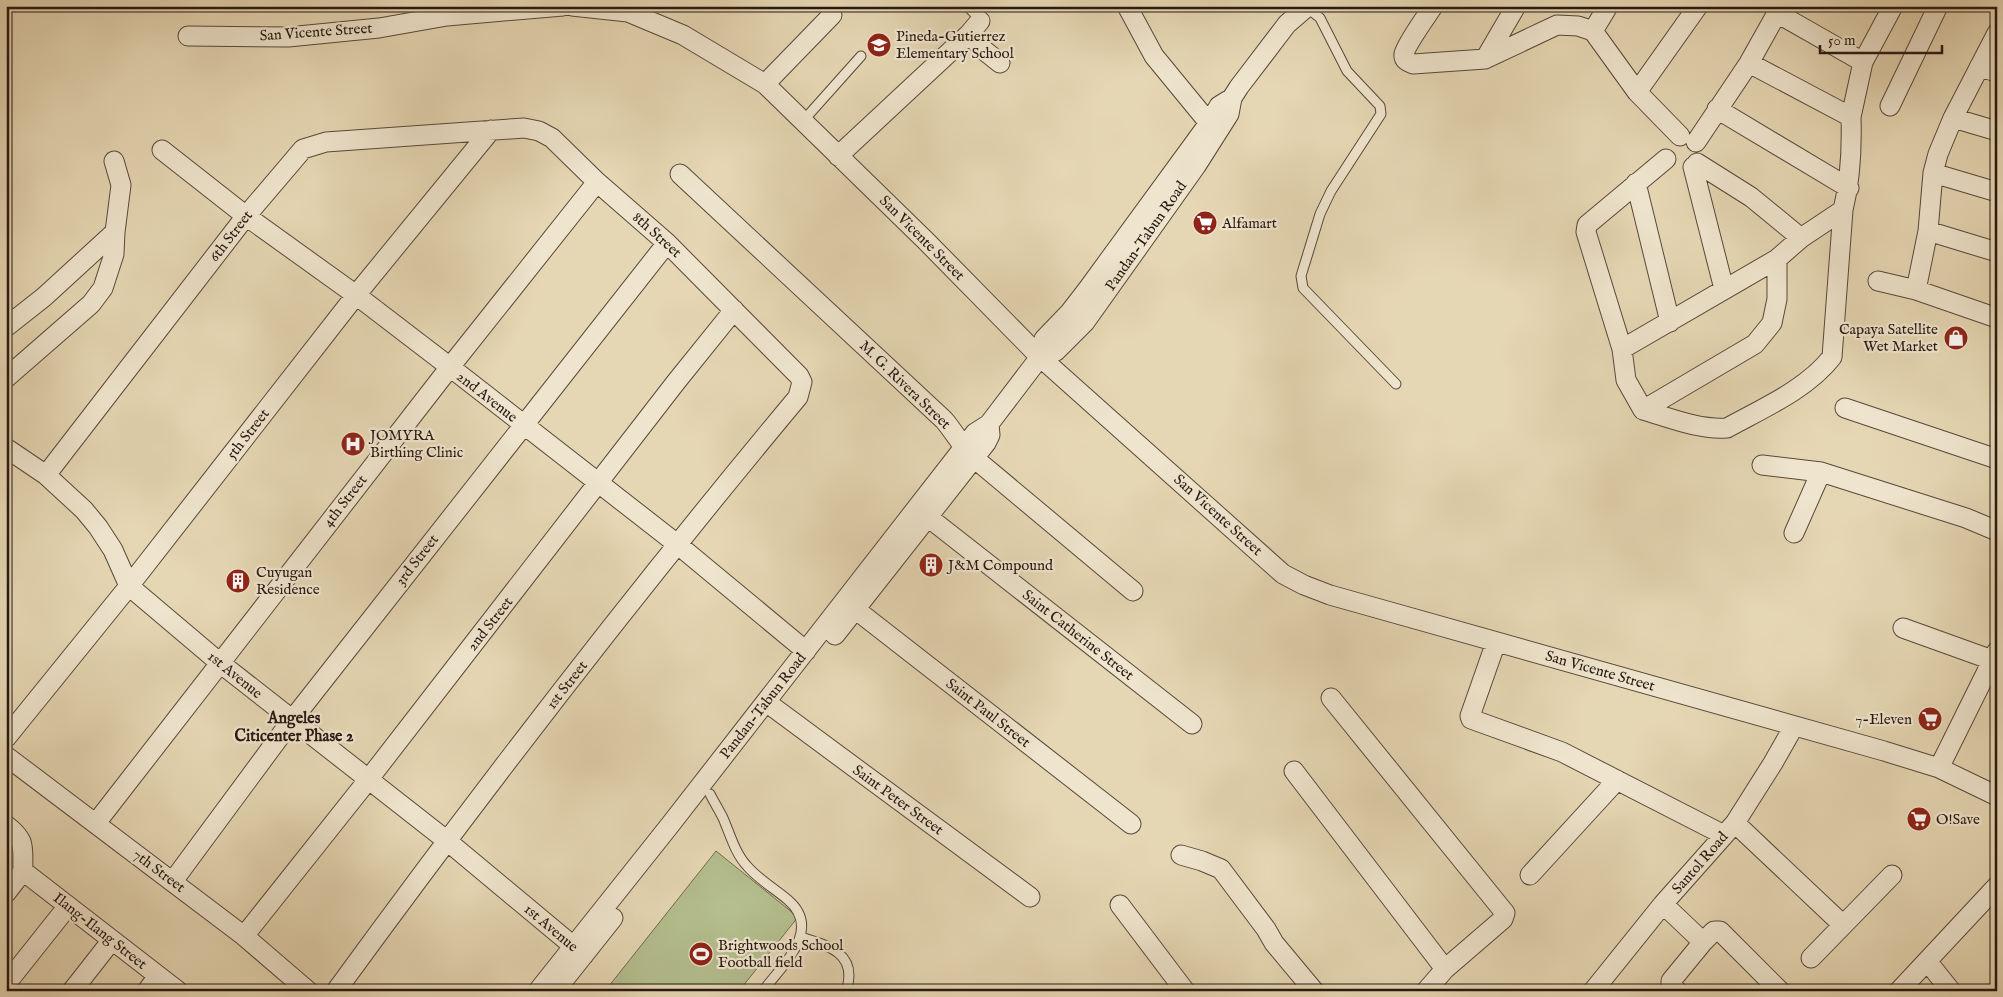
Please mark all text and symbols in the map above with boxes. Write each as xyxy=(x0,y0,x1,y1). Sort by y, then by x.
street label: San Vicente Street xyxy=(259,19,373,45)
scale bar xyxy=(1820,22,1943,54)
place label: Pineda-Gutierrez Elementary School xyxy=(896,27,1015,63)
text: 50 m xyxy=(1828,31,1856,50)
school or university icon: Pineda-Gutierrez Elementary School xyxy=(866,32,892,58)
street label: Pandan-Tabun Road xyxy=(1101,177,1192,295)
street label: San Vicente Street xyxy=(875,191,969,285)
street label: 6th Street xyxy=(205,207,257,265)
street label: 8th Street xyxy=(629,208,685,262)
supermarket icon: Alfamart xyxy=(1192,210,1218,236)
place label: Alfamart xyxy=(1221,214,1277,233)
place label: Capaya Satellite Wet Market xyxy=(1839,320,1938,356)
shop icon: Capaya Satellite Wet Market xyxy=(1943,325,1969,351)
street label: M. G. Rivera Street xyxy=(855,336,955,434)
street label: 2nd Avenue xyxy=(453,367,521,427)
street label: 5th Street xyxy=(222,405,274,463)
place label: JOMYRA Birthing Clinic xyxy=(368,426,463,462)
hospital icon: JOMYRA Birthing Clinic xyxy=(340,431,366,457)
street label: San Vicente Street xyxy=(1170,470,1266,560)
street label: 4th Street xyxy=(319,471,371,531)
street label: 3rd Street xyxy=(391,531,443,589)
building icon: J&M Compound xyxy=(918,552,944,578)
place label: J&M Compound xyxy=(946,556,1054,575)
place label: Cuyugan Residence xyxy=(256,563,320,599)
building icon: Cuyugan Residence xyxy=(225,568,251,594)
street label: Saint Catherine Street xyxy=(1018,585,1138,685)
street label: 2nd Street xyxy=(463,593,517,655)
street label: San Vicente Street xyxy=(1543,646,1657,696)
street label: 1st Avenue xyxy=(204,647,266,703)
street label: Pandan-Tabun Road xyxy=(716,648,811,763)
street label: 1st Street xyxy=(542,657,592,713)
street label: Saint Paul Street xyxy=(942,674,1034,752)
supermarket icon: 7-Eleven xyxy=(1917,706,1943,732)
district label: Angeles Citicenter Phase 2 xyxy=(235,709,354,747)
place label: 7-Eleven xyxy=(1855,710,1912,729)
street label: Saint Peter Street xyxy=(849,761,947,839)
supermarket icon: O!Save xyxy=(1906,806,1932,832)
place label: O!Save xyxy=(1936,810,1980,829)
street label: Santol Road xyxy=(1668,827,1733,898)
street label: 7th Street xyxy=(129,845,189,897)
street label: Ilang-Ilang Street xyxy=(49,888,151,974)
street label: 1st Avenue xyxy=(520,900,582,956)
place label: Brightwoods School Football field xyxy=(718,936,844,972)
sports icon: Brightwoods School Football field xyxy=(688,941,714,967)

